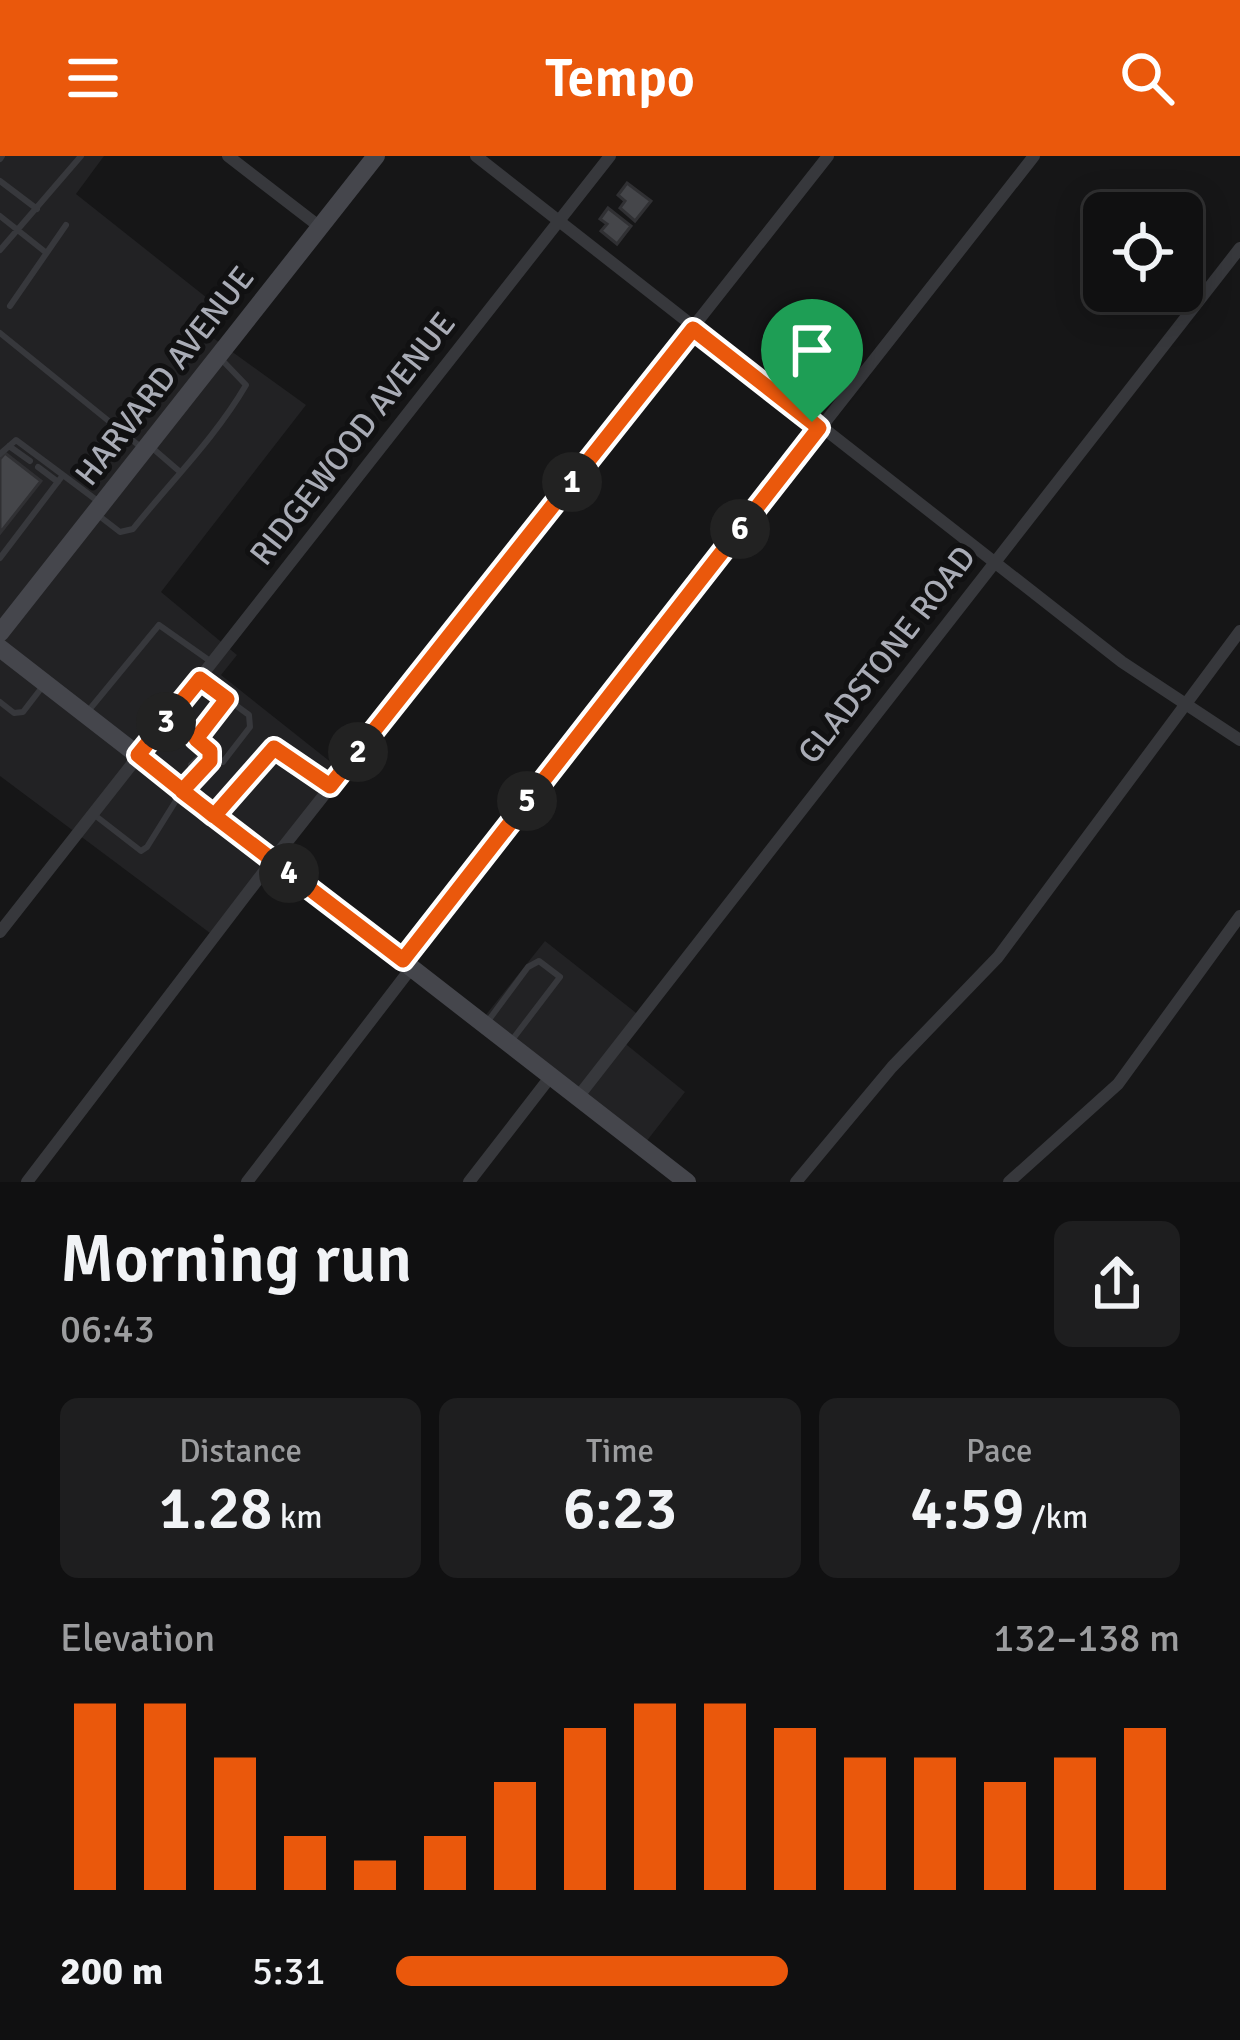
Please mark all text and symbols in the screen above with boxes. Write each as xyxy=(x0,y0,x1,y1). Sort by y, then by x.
icon: menu xyxy=(60,45,126,111)
text: Tempo xyxy=(545,45,695,112)
icon: search xyxy=(1114,45,1180,111)
map controls xyxy=(1083,192,1203,312)
button: locate xyxy=(1083,192,1203,312)
street label: HARVARD AVENUE xyxy=(67,258,263,494)
pin xyxy=(761,299,863,422)
street label: RIDGEWOOD AVENUE xyxy=(241,304,465,574)
icon: arrive xyxy=(779,317,845,383)
pin: 1 xyxy=(542,452,602,512)
text: 1 xyxy=(563,461,581,502)
pin: 6 xyxy=(710,499,770,559)
text: 6 xyxy=(731,508,749,549)
street label: GLADSTONE ROAD xyxy=(789,538,985,772)
pin: 3 xyxy=(136,692,196,752)
text: 3 xyxy=(157,701,175,742)
pin: 2 xyxy=(328,722,388,782)
text: 2 xyxy=(349,731,367,772)
pin: 5 xyxy=(497,771,557,831)
text: 5 xyxy=(518,780,536,821)
pin: 4 xyxy=(259,843,319,903)
text: 4 xyxy=(280,852,298,893)
text: Morning run xyxy=(60,1219,412,1300)
button: share xyxy=(1054,1221,1180,1347)
text: 06:43 xyxy=(60,1305,155,1353)
text: Distance xyxy=(179,1431,302,1472)
text: Time xyxy=(586,1431,654,1472)
text: Pace xyxy=(966,1431,1033,1472)
text: 1.28 xyxy=(159,1472,272,1546)
text: 6:23 xyxy=(563,1472,677,1546)
text: 4:59 xyxy=(910,1472,1024,1546)
text: km xyxy=(272,1497,323,1538)
text: /km xyxy=(1024,1497,1088,1538)
text: Elevation xyxy=(60,1614,215,1662)
text: 132–138 m xyxy=(993,1614,1180,1662)
text: 200 m xyxy=(60,1947,163,1995)
text: 5:31 xyxy=(252,1947,326,1995)

